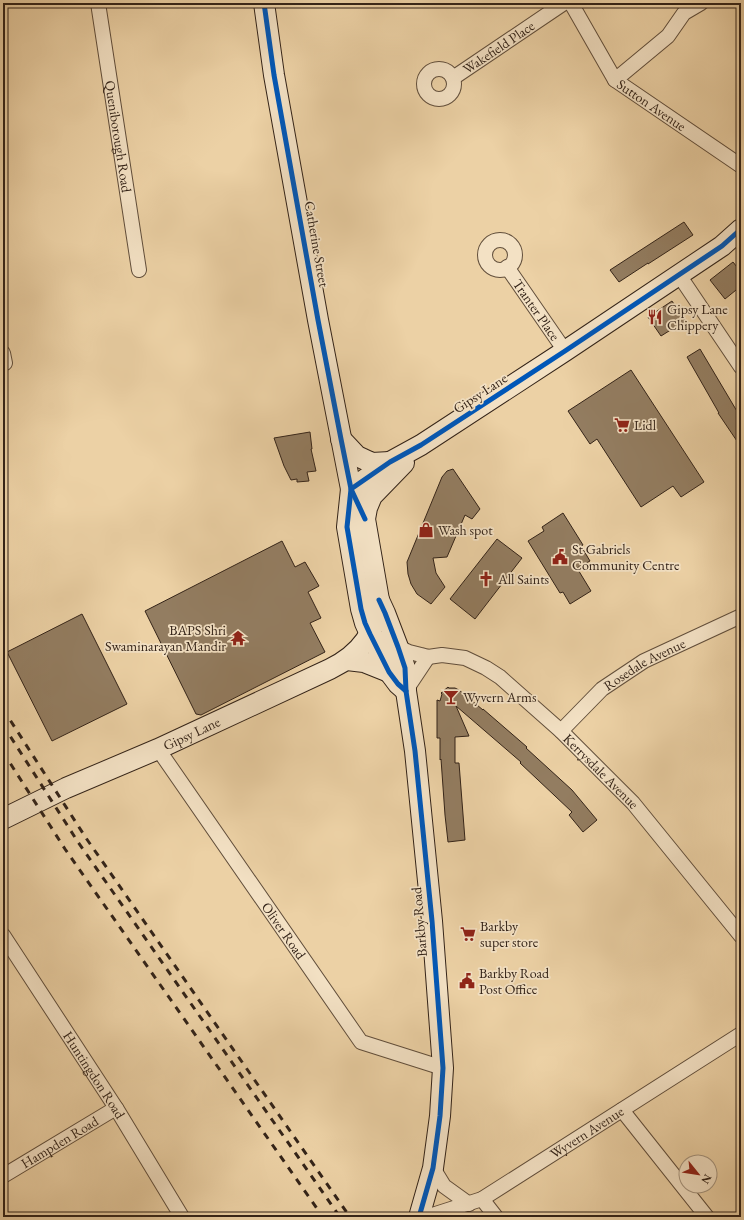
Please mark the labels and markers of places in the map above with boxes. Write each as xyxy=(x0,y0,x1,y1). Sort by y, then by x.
place label: Gipsy Lane Chippery xyxy=(667,300,728,334)
restaurant icon: Gipsy Lane Chippery xyxy=(646,308,664,326)
supermarket icon: Lidl xyxy=(613,416,631,434)
place label: Lidl xyxy=(634,416,657,434)
shop icon: Wash spot xyxy=(417,521,435,539)
place label: Wash spot xyxy=(438,521,493,539)
place label: St Gabriels Community Centre xyxy=(572,540,680,574)
public building icon: St Gabriels Community Centre xyxy=(551,548,569,566)
church icon: All Saints xyxy=(477,570,495,588)
place label: All Saints xyxy=(497,570,550,588)
place label: BAPS Shri Swaminarayan Mandir xyxy=(105,621,227,655)
temple icon: BAPS Shri Swaminarayan Mandir xyxy=(229,629,247,647)
bar icon: Wyvern Arms xyxy=(442,688,460,706)
place label: Wyvern Arms xyxy=(463,688,537,706)
place label: Barkby super store xyxy=(480,917,539,951)
supermarket icon: Barkby super store xyxy=(459,925,477,943)
place label: Barkby Road Post Office xyxy=(479,964,550,998)
public building icon: Barkby Road Post Office xyxy=(458,972,476,990)

